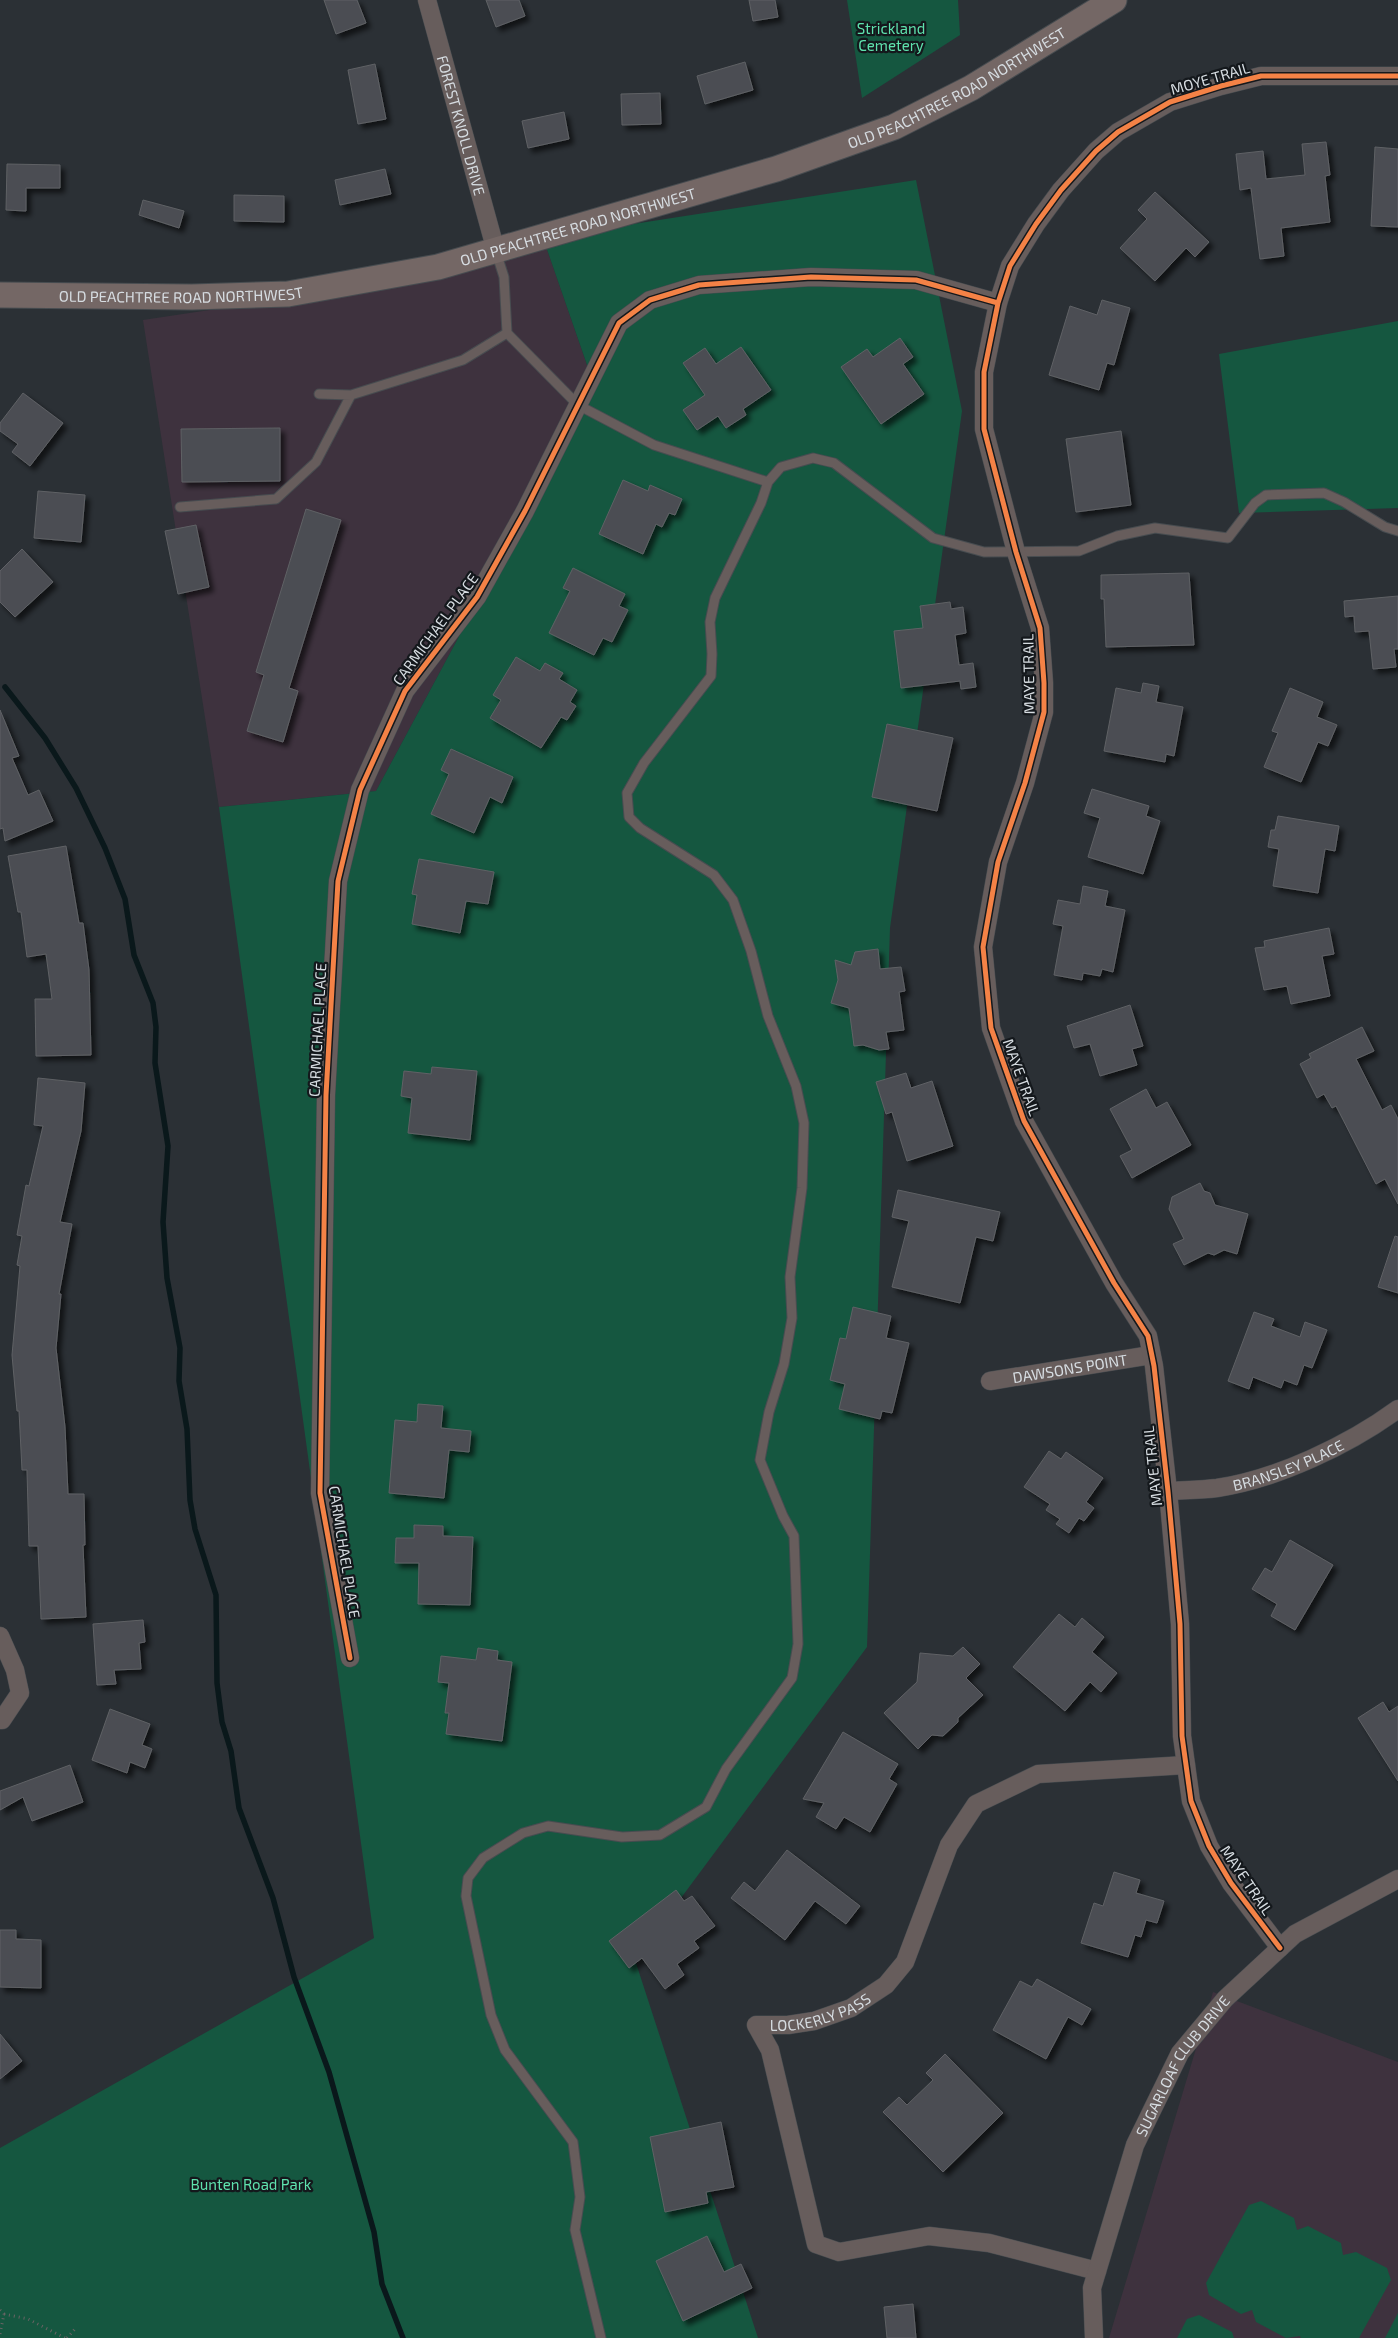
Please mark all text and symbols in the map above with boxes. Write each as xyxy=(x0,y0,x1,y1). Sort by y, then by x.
park label: Strickland Cemetery xyxy=(857,19,925,54)
street label: OLD PEACHTREE ROAD NORTHWEST xyxy=(845,23,1069,152)
street label: FOREST KNOLL DRIVE xyxy=(434,53,489,197)
street label: MOYE TRAIL xyxy=(1168,58,1252,98)
street label: OLD PEACHTREE ROAD NORTHWEST xyxy=(458,184,698,269)
street label: OLD PEACHTREE ROAD NORTHWEST xyxy=(59,282,305,306)
street label: CARMICHAEL PLACE xyxy=(388,569,482,689)
street label: MAYE TRAIL xyxy=(1018,633,1038,714)
street label: CARMICHAEL PLACE xyxy=(305,963,329,1097)
street label: MAYE TRAIL xyxy=(1000,1036,1044,1118)
street label: DAWSONS POINT xyxy=(1011,1350,1129,1386)
street label: MAYE TRAIL xyxy=(1139,1425,1165,1507)
street label: BRANSLEY PLACE xyxy=(1231,1436,1347,1494)
street label: CARMICHAEL PLACE xyxy=(326,1484,364,1620)
street label: MAYE TRAIL xyxy=(1217,1842,1277,1919)
street label: LOCKERLY PASS xyxy=(770,1989,874,2034)
street label: SUGARLOAF CLUB DRIVE xyxy=(1132,1992,1233,2139)
park label: Bunten Road Park xyxy=(191,2175,312,2193)

